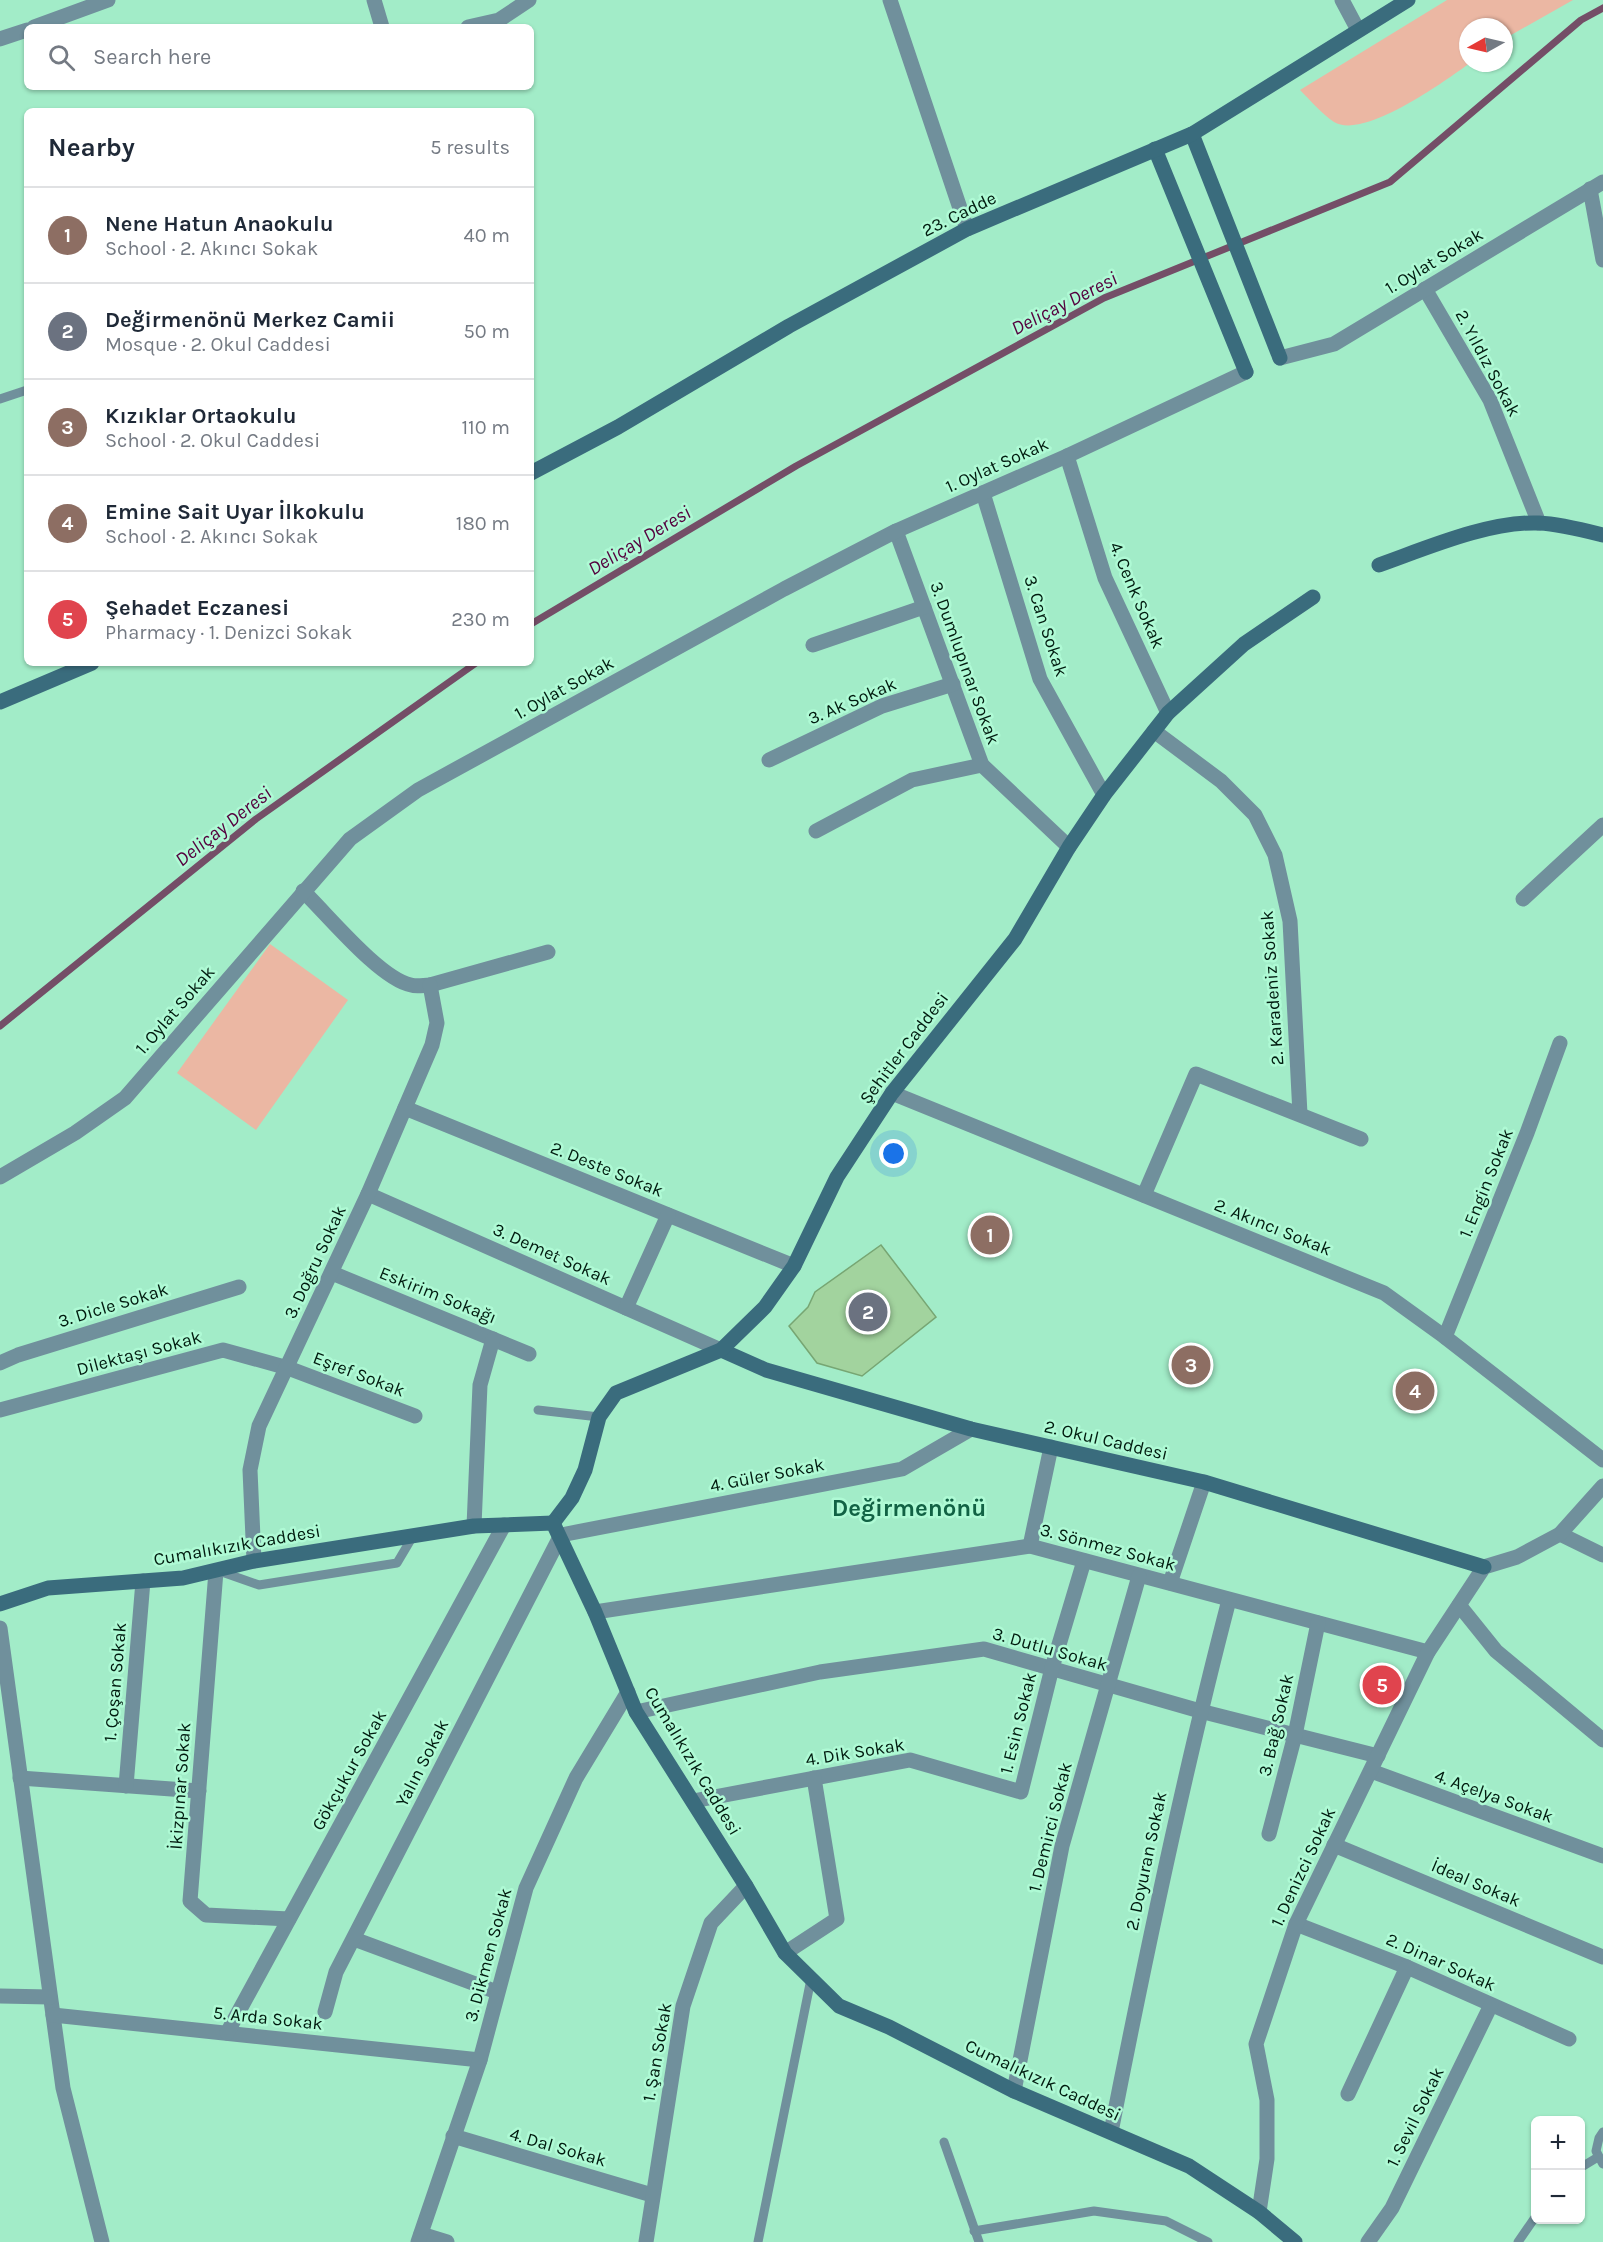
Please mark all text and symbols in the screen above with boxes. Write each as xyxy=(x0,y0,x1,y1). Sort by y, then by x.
north arrow xyxy=(1459,18,1513,72)
search box xyxy=(24,24,534,90)
icon: search xyxy=(45,41,78,74)
text: Search here xyxy=(93,44,211,70)
text: Nearby xyxy=(48,132,135,163)
text: 5 results xyxy=(430,136,510,159)
street label: 23. Cadde xyxy=(918,187,1000,241)
text: Nene Hatun Anaokulu xyxy=(105,211,334,237)
street label: 1. Oylat Sokak xyxy=(1381,223,1487,299)
text: 1 xyxy=(64,224,71,247)
text: 40 m xyxy=(464,224,510,247)
text: School · 2. Akıncı Sokak xyxy=(105,237,318,260)
water label: Deliçay Deresi xyxy=(1007,267,1121,340)
street label: 2. Yıldız Sokak xyxy=(1451,306,1525,420)
text: Değirmenönü Merkez Camii xyxy=(105,307,395,333)
text: 2 xyxy=(61,320,74,343)
text: 50 m xyxy=(463,320,510,343)
text: Mosque · 2. Okul Caddesi xyxy=(105,333,331,356)
text: Kızıklar Ortaokulu xyxy=(105,403,296,429)
text: 3 xyxy=(61,416,74,439)
text: 110 m xyxy=(461,416,510,439)
text: School · 2. Okul Caddesi xyxy=(105,429,320,452)
street label: 1. Oylat Sokak xyxy=(942,433,1052,497)
text: Emine Sait Uyar İlkokulu xyxy=(105,499,365,525)
water label: Deliçay Deresi xyxy=(584,501,695,580)
text: 4 xyxy=(62,512,73,535)
text: 180 m xyxy=(456,512,510,535)
text: School · 2. Akıncı Sokak xyxy=(105,525,318,548)
street label: 4. Cenk Sokak xyxy=(1105,538,1169,652)
street label: 3. Can Sokak xyxy=(1019,573,1073,679)
street label: 3. Dumlupınar Sokak xyxy=(925,578,1005,748)
text: Şehadet Eczanesi xyxy=(105,595,289,621)
text: 5 xyxy=(62,608,73,631)
text: 230 m xyxy=(451,608,510,631)
text: Pharmacy · 1. Denizci Sokak xyxy=(105,621,352,644)
street label: 1. Oylat Sokak xyxy=(510,652,618,724)
street label: 3. Ak Sokak xyxy=(805,673,899,729)
water label: Deliçay Deresi xyxy=(171,782,276,871)
street label: 2. Karadeniz Sokak xyxy=(1256,910,1288,1066)
street label: 1. Oylat Sokak xyxy=(131,961,219,1059)
street label: Şehitler Caddesi xyxy=(855,988,953,1108)
street label: 1. Engin Sokak xyxy=(1454,1125,1518,1241)
street label: 2. Deste Sokak xyxy=(547,1136,667,1202)
your location xyxy=(879,1139,908,1168)
street label: 2. Akıncı Sokak xyxy=(1211,1193,1335,1261)
street label: 3. Doğru Sokak xyxy=(279,1202,351,1322)
pin: 1 xyxy=(970,1212,1010,1258)
street label: 3. Demet Sokak xyxy=(489,1218,615,1290)
street label: Eskirim Sokağı xyxy=(376,1262,500,1328)
street label: 3. Dicle Sokak xyxy=(55,1278,171,1332)
pin: 2 xyxy=(848,1290,888,1334)
street label: Dilektaşı Sokak xyxy=(74,1326,204,1380)
pin: 3 xyxy=(1172,1342,1210,1388)
street label: Eşref Sokak xyxy=(310,1346,408,1402)
pin: 4 xyxy=(1396,1368,1434,1414)
street label: 2. Okul Caddesi xyxy=(1042,1415,1170,1465)
street label: 4. Güler Sokak xyxy=(708,1453,826,1497)
district label: Değirmenönü xyxy=(832,1494,986,1522)
street label: 3. Sönmez Sokak xyxy=(1038,1518,1178,1576)
street label: Cumalıkızık Caddesi xyxy=(152,1519,322,1571)
street label: 1. Çoşan Sokak xyxy=(99,1621,131,1743)
street label: 3. Dutlu Sokak xyxy=(990,1622,1110,1676)
pin: 5 xyxy=(1362,1662,1402,1708)
street label: 1. Esin Sokak xyxy=(995,1670,1041,1776)
street label: 3. Bağ Sokak xyxy=(1254,1672,1298,1778)
street label: Cumalıkızık Caddesi xyxy=(640,1683,746,1839)
street label: Gökçukur Sokak xyxy=(307,1706,391,1834)
street label: Yalın Sokak xyxy=(391,1716,453,1810)
street label: İkizpınar Sokak xyxy=(165,1722,195,1850)
street label: 4. Dik Sokak xyxy=(804,1733,906,1771)
street label: 1. Demirci Sokak xyxy=(1023,1760,1077,1894)
street label: 4. Açelya Sokak xyxy=(1432,1764,1556,1828)
street label: 2. Doyuran Sokak xyxy=(1121,1790,1171,1932)
street label: 1. Denizci Sokak xyxy=(1266,1804,1340,1930)
street label: İdeal Sokak xyxy=(1428,1854,1524,1912)
street label: 3. Dikmen Sokak xyxy=(460,1886,516,2024)
street label: 2. Dinar Sokak xyxy=(1383,1928,1499,1996)
street label: 5. Arda Sokak xyxy=(212,2001,324,2035)
street label: 1. Şan Sokak xyxy=(637,2001,677,2103)
street label: Cumalıkızık Caddesi xyxy=(962,2034,1124,2126)
street label: 1. Sevil Sokak xyxy=(1381,2064,1449,2170)
map controls xyxy=(1531,2116,1585,2224)
button: + xyxy=(1531,2116,1585,2170)
street label: 4. Dal Sokak xyxy=(507,2123,609,2171)
button: − xyxy=(1531,2170,1585,2224)

